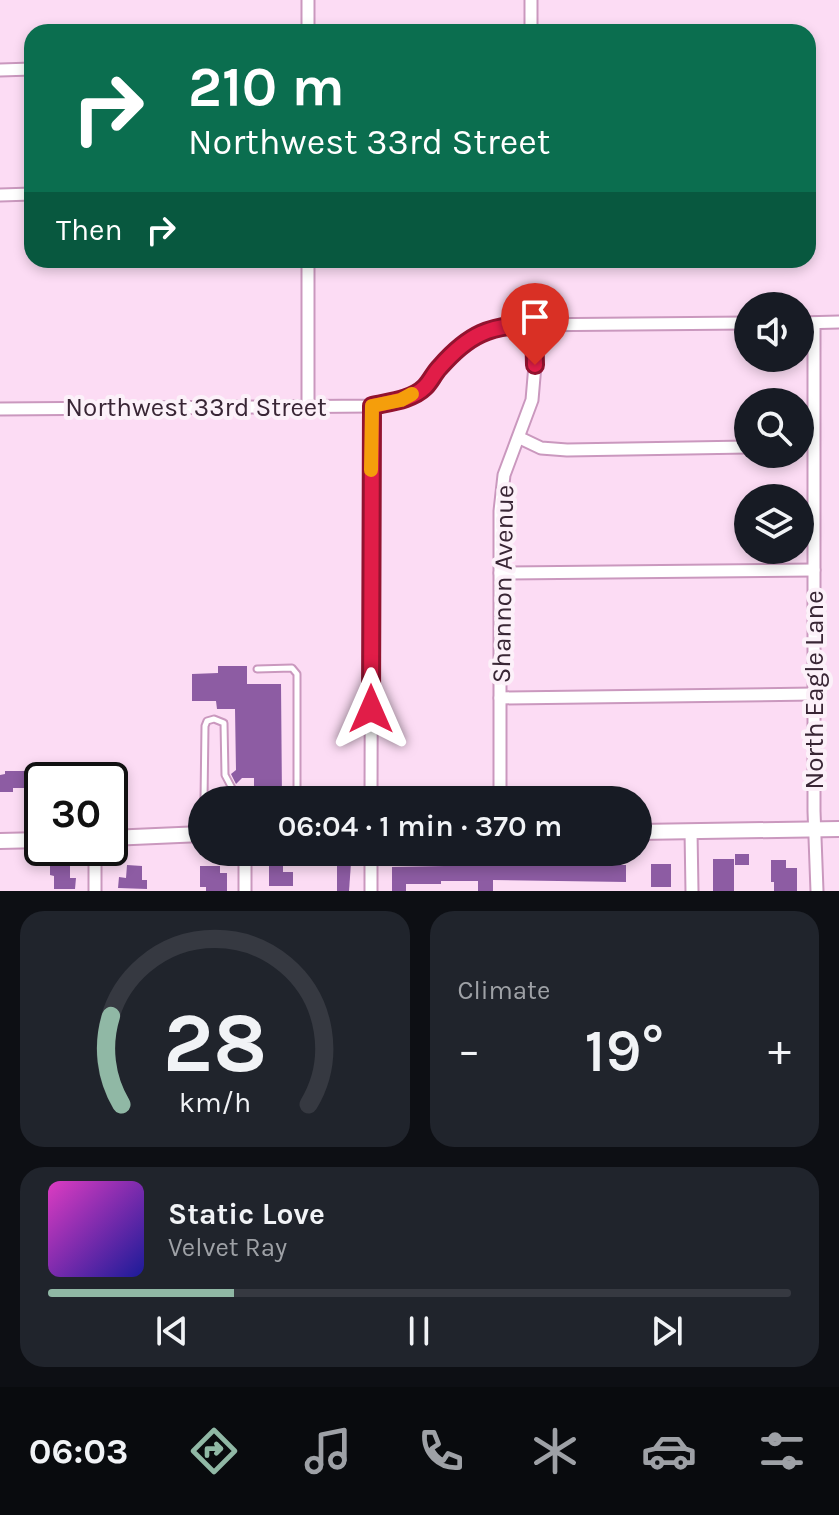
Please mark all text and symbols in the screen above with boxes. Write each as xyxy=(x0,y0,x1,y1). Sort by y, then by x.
text: 210 m xyxy=(188,54,345,119)
icon: right xyxy=(56,56,160,160)
text: Northwest 33rd Street xyxy=(188,121,550,163)
icon: right xyxy=(139,208,183,252)
text: Then xyxy=(56,212,123,248)
pin xyxy=(501,283,569,365)
map controls xyxy=(734,292,814,564)
button: sound xyxy=(734,292,814,372)
icon: arrive xyxy=(513,295,557,339)
button: search xyxy=(734,388,814,468)
street label: Northwest 33rd Street xyxy=(65,392,327,423)
street label: Shannon Avenue xyxy=(486,484,520,684)
button: layers xyxy=(734,484,814,564)
street label: North Eagle Lane xyxy=(799,591,830,789)
position arrow xyxy=(329,667,413,751)
speed limit sign: 30 xyxy=(24,762,128,866)
text: 06:04 · 1 min · 370 m xyxy=(278,808,562,844)
text: Climate xyxy=(458,975,550,1006)
text: 28 xyxy=(163,995,267,1092)
text: 19° xyxy=(584,1016,664,1086)
text: − xyxy=(458,1025,481,1076)
text: + xyxy=(768,1025,791,1076)
text: km/h xyxy=(179,1086,251,1119)
text: Static Love xyxy=(168,1196,325,1232)
text: Velvet Ray xyxy=(168,1232,287,1263)
icon: previous xyxy=(150,1309,194,1353)
icon: pause xyxy=(397,1309,441,1353)
icon: next xyxy=(645,1309,689,1353)
icon: directions xyxy=(186,1423,242,1479)
icon: music xyxy=(300,1423,356,1479)
icon: phone xyxy=(413,1423,469,1479)
icon: climate xyxy=(527,1423,583,1479)
icon: car xyxy=(641,1423,697,1479)
icon: filters xyxy=(754,1423,810,1479)
text: 06:03 xyxy=(29,1430,128,1472)

